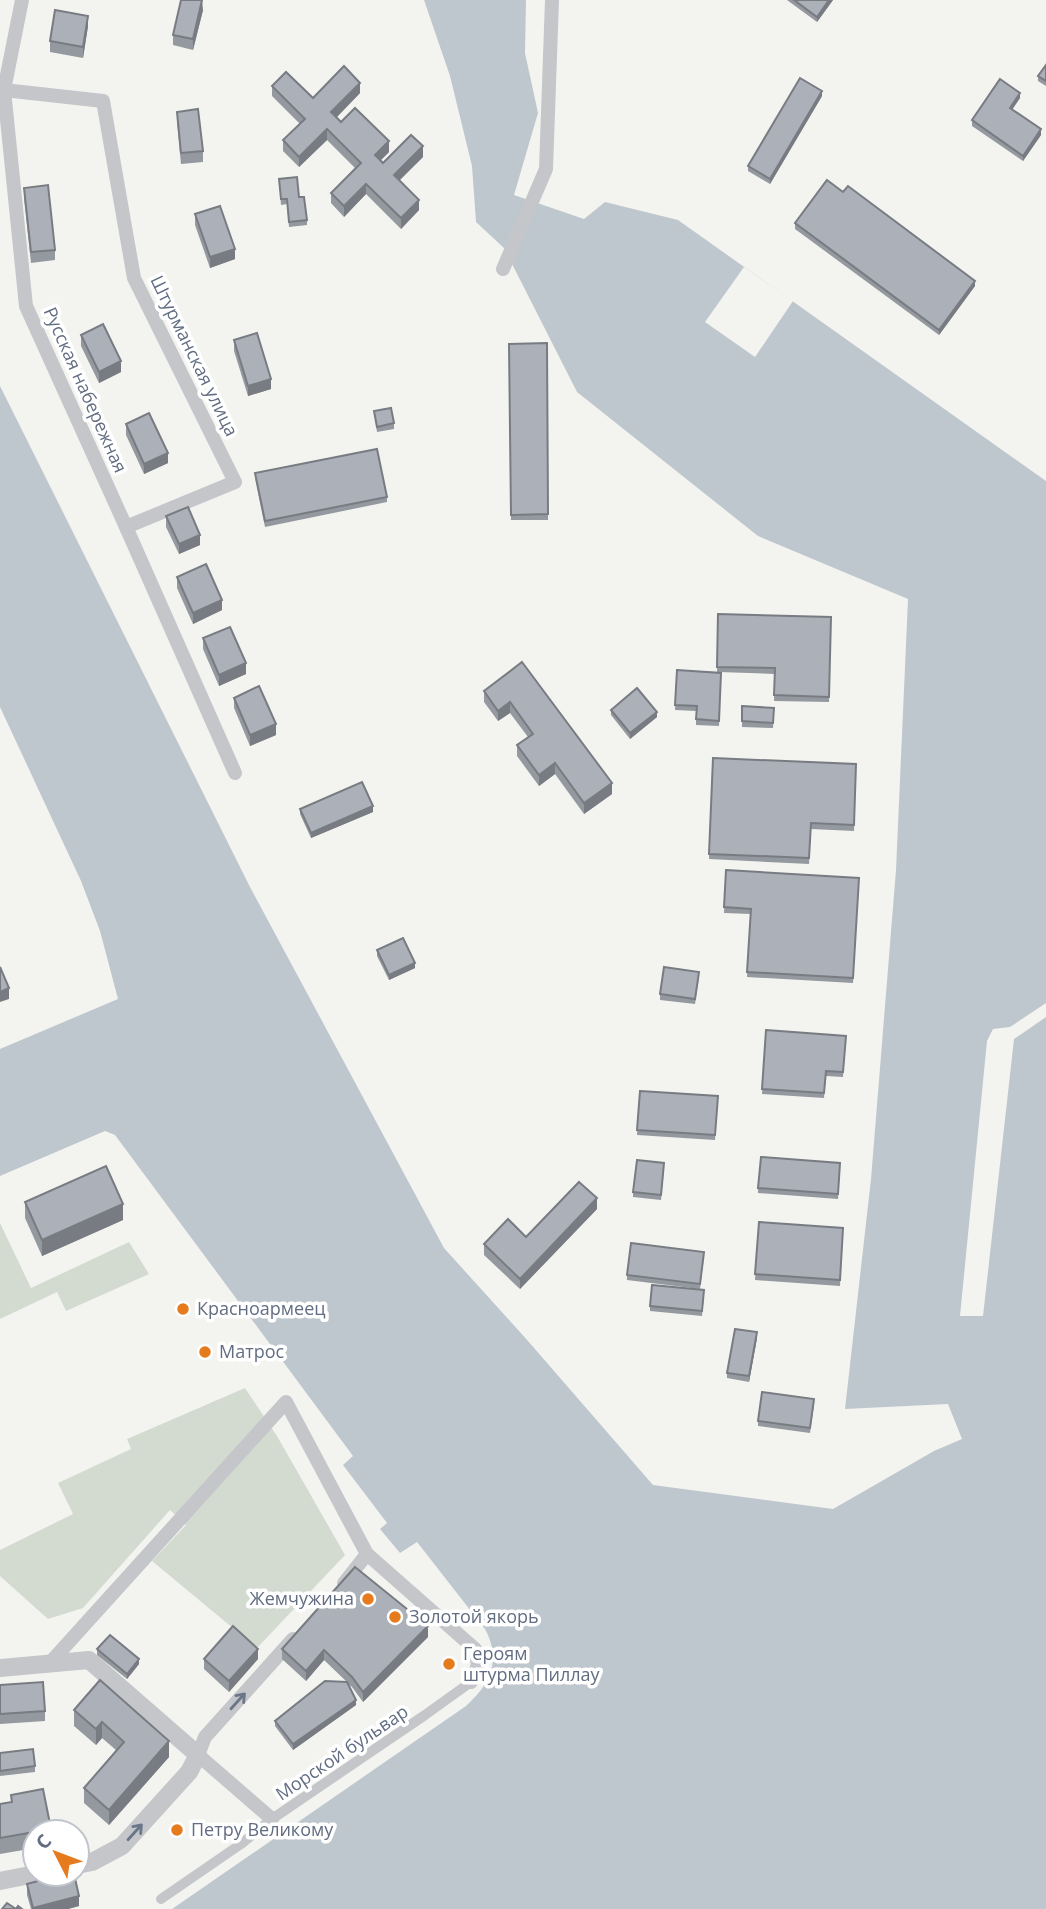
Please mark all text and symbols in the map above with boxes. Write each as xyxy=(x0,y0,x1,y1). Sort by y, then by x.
street label: Штурманская улица xyxy=(145,271,244,440)
street label: Русская набережная xyxy=(39,303,133,476)
place label: Красноармеец xyxy=(197,1296,326,1320)
marker: Красноармеец xyxy=(175,1301,191,1317)
place label: Матрос xyxy=(219,1339,285,1363)
marker: Матрос xyxy=(197,1344,213,1360)
place label: Жемчужина xyxy=(250,1586,354,1610)
marker: Жемчужина xyxy=(360,1591,376,1607)
place label: Золотой якорь xyxy=(409,1604,539,1628)
marker: Золотой якорь xyxy=(387,1609,403,1625)
place label: Героям штурма Пиллау xyxy=(463,1641,601,1686)
marker: Героям штурма Пиллау xyxy=(441,1656,457,1672)
one-way arrow xyxy=(230,1692,246,1710)
street label: Морской бульвар xyxy=(271,1699,412,1805)
place label: Петру Великому xyxy=(191,1817,334,1841)
north arrow xyxy=(21,1818,91,1888)
marker: Петру Великому xyxy=(169,1822,185,1838)
one-way arrow xyxy=(127,1823,143,1841)
text: С xyxy=(30,1828,57,1855)

